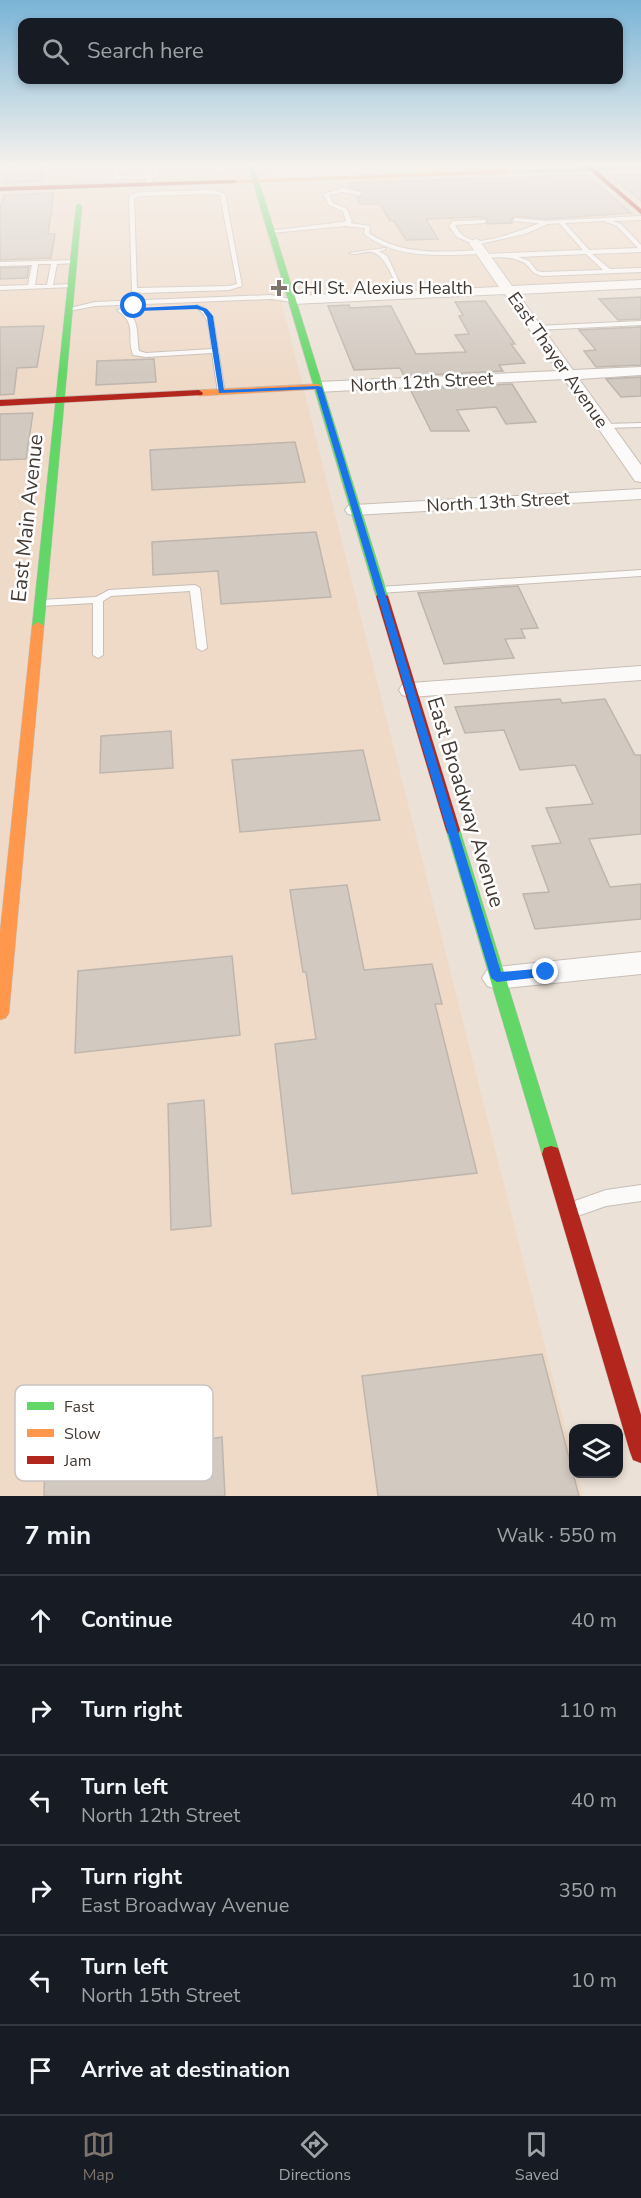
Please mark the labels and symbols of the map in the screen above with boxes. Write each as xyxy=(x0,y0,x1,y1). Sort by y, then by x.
place label: CHI St. Alexius Health xyxy=(292,276,473,300)
marker: CHI St. Alexius Health xyxy=(270,279,288,297)
street label: East Thayer Avenue xyxy=(502,287,614,433)
route start xyxy=(120,292,146,318)
street label: North 12th Street xyxy=(350,366,495,398)
street label: East Main Avenue xyxy=(4,433,50,603)
street label: North 13th Street xyxy=(426,486,571,518)
street label: East Broadway Avenue xyxy=(421,693,511,911)
route end xyxy=(532,958,558,984)
legend xyxy=(15,1385,213,1481)
text: Fast xyxy=(64,1396,95,1418)
text: Slow xyxy=(64,1423,101,1445)
text: Jam xyxy=(63,1450,91,1472)

